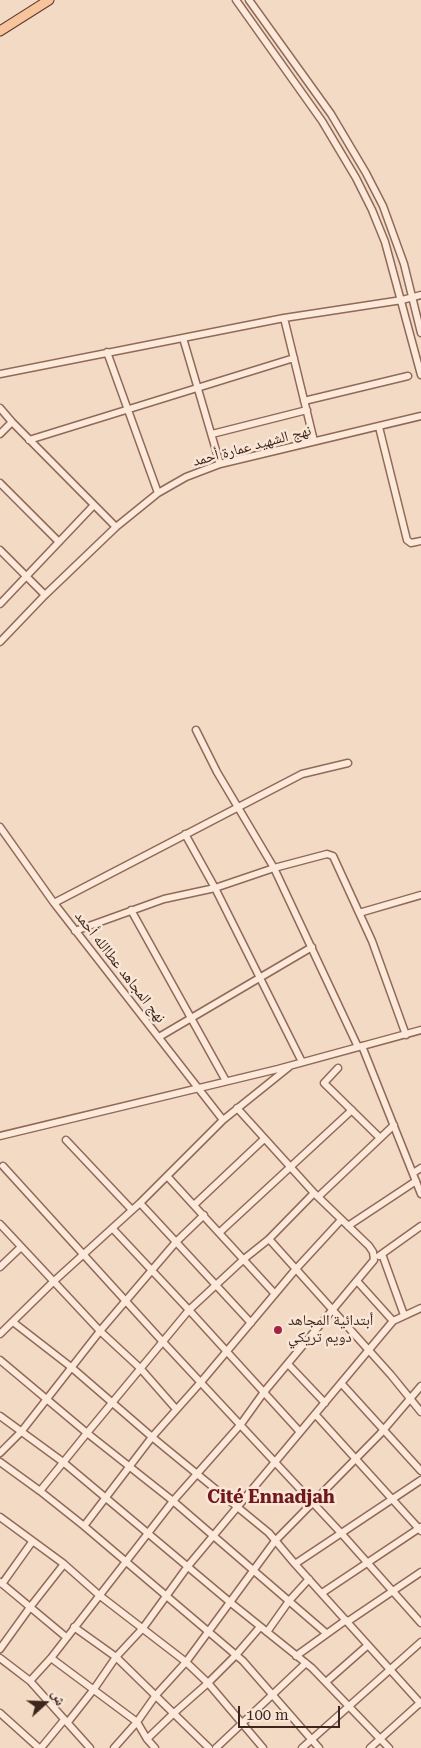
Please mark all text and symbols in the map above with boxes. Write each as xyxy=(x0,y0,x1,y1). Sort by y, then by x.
street label: نهج الشهيد عمارة أحمد xyxy=(191,422,313,470)
street label: نهج المجاهد عطاالله أحمد xyxy=(71,907,169,1027)
place label: أبتدائية المجاهد دويم تريكي xyxy=(288,1312,373,1347)
marker: أبتدائية المجاهد دويم تريكي xyxy=(272,1324,284,1336)
district label: Cité Ennadjah xyxy=(207,1487,335,1509)
north arrow xyxy=(20,1678,70,1728)
text: ش xyxy=(49,1688,69,1708)
scale bar xyxy=(241,1696,344,1728)
text: 100 m xyxy=(246,1706,289,1724)

